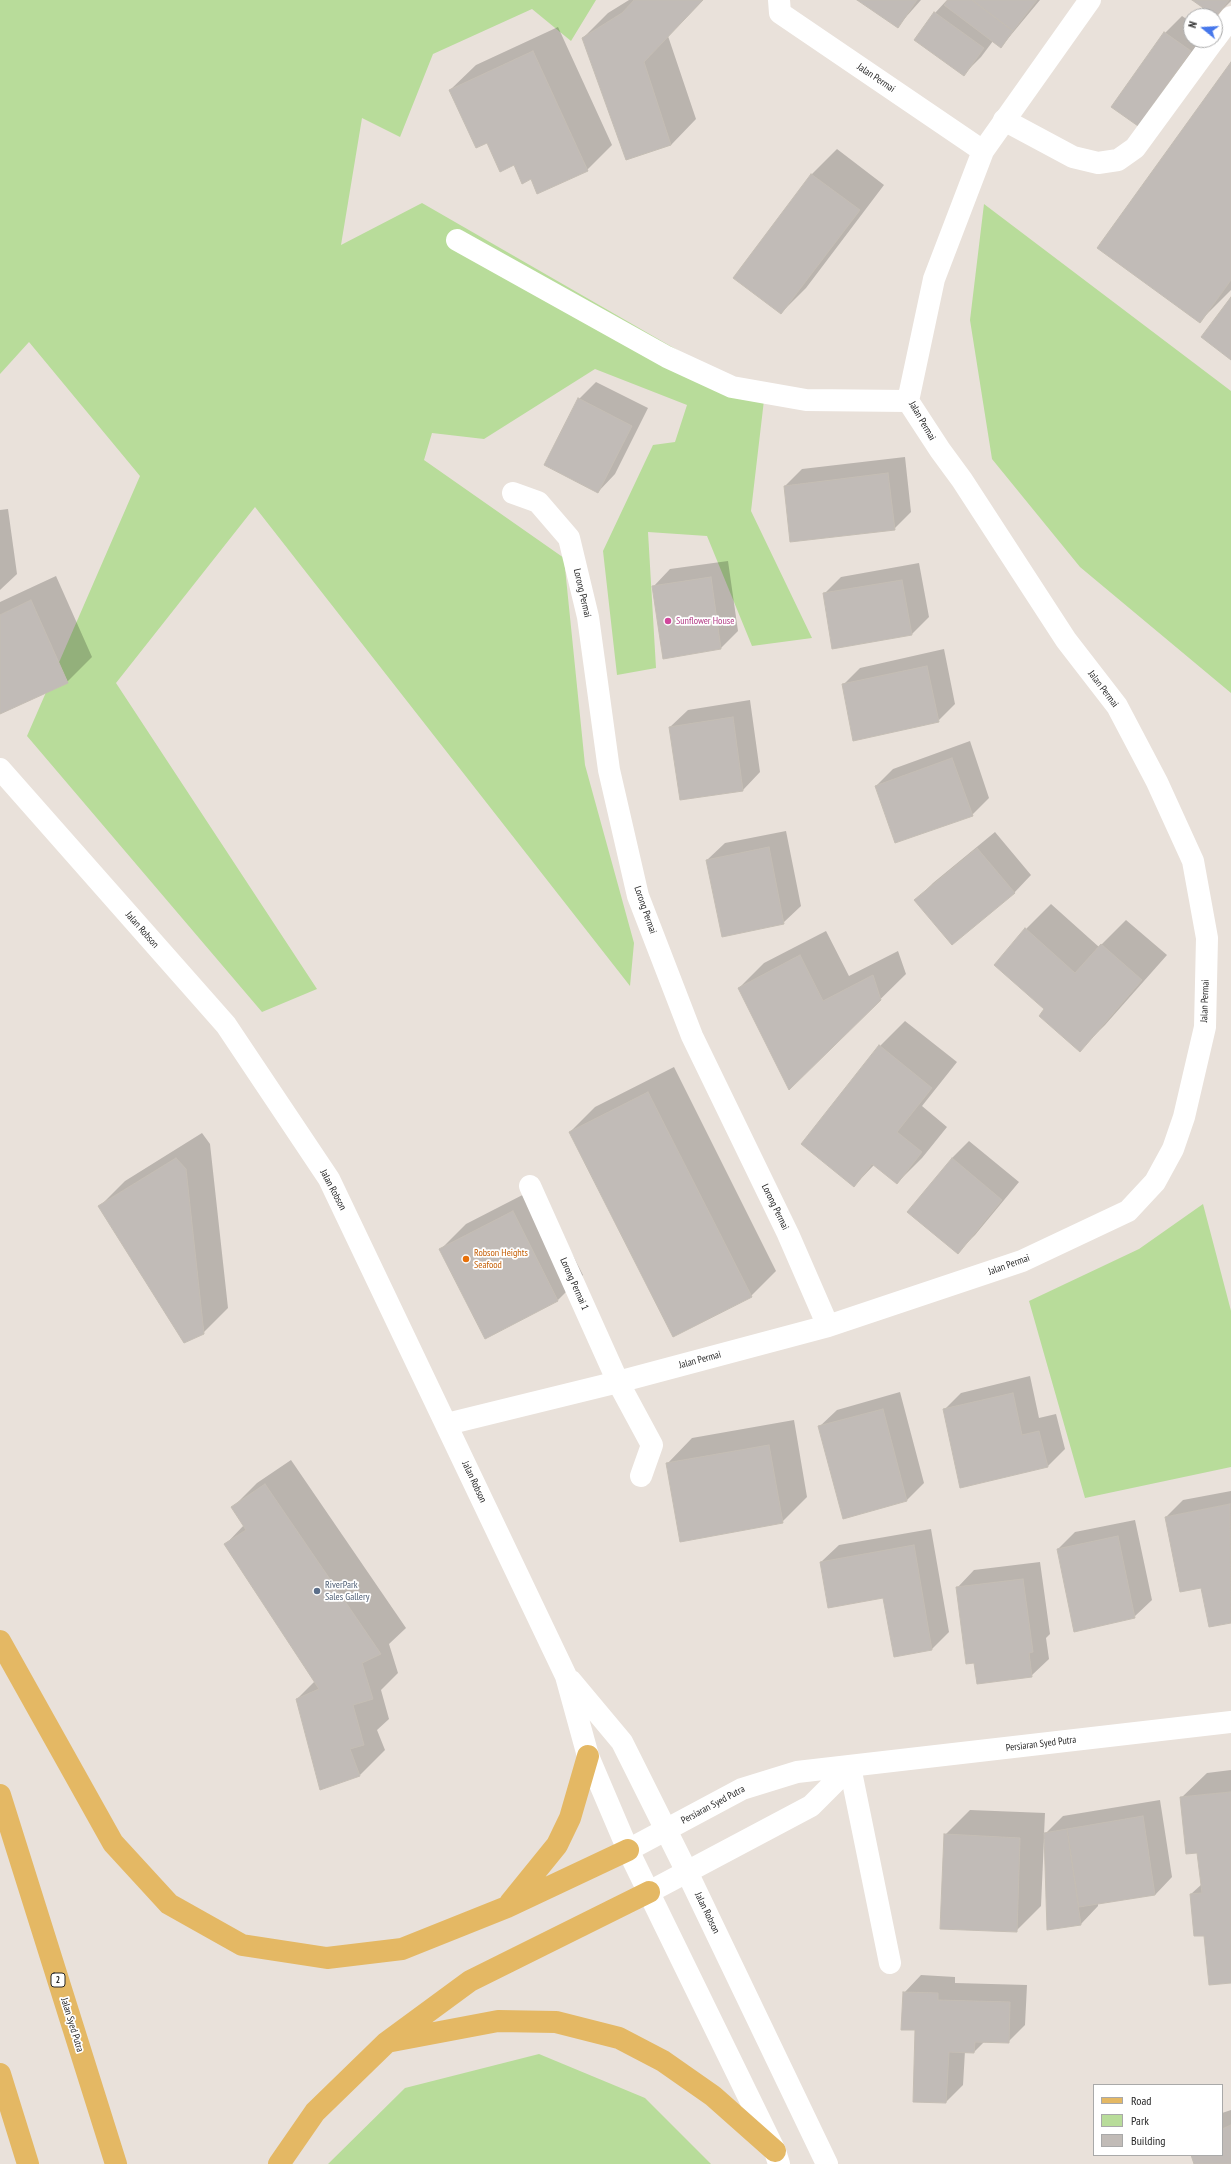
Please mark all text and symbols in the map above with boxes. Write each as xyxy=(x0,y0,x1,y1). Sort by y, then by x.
north arrow xyxy=(1183,8,1223,48)
text: N xyxy=(1185,20,1200,30)
street label: Jalan Permai xyxy=(855,61,897,95)
street label: Jalan Permai xyxy=(906,399,938,443)
street label: Lorong Permai xyxy=(571,567,593,619)
place label: Sunflower House xyxy=(676,615,734,627)
marker: Sunflower House xyxy=(663,616,673,626)
street label: Jalan Permai xyxy=(1085,668,1121,710)
street label: Lorong Permai xyxy=(631,885,659,935)
street label: Jalan Robson xyxy=(123,909,161,951)
street label: Jalan Permai xyxy=(1198,979,1212,1023)
street label: Jalan Robson xyxy=(317,1168,349,1212)
street label: Lorong Permai xyxy=(759,1182,791,1232)
place label: Robson Heights Seafood xyxy=(474,1247,528,1270)
street label: Jalan Permai xyxy=(987,1252,1031,1278)
marker: Robson Heights Seafood xyxy=(461,1254,471,1264)
street label: Lorong Permai 1 xyxy=(557,1256,591,1312)
street label: Jalan Permai xyxy=(678,1349,722,1371)
street label: Jalan Robson xyxy=(459,1459,489,1505)
place label: RiverPark Sales Gallery xyxy=(325,1579,369,1602)
marker: RiverPark Sales Gallery xyxy=(312,1586,322,1596)
street label: Persiaran Syed Putra xyxy=(1005,1734,1077,1754)
street label: Persiaran Syed Putra xyxy=(679,1783,747,1827)
street label: Jalan Robson xyxy=(692,1890,722,1936)
road number: 2 xyxy=(51,1973,65,1987)
street label: Jalan Syed Putra xyxy=(58,1996,86,2054)
legend xyxy=(1093,2084,1223,2156)
text: Road xyxy=(1131,2093,1151,2108)
text: Park xyxy=(1131,2113,1149,2128)
text: Building xyxy=(1131,2133,1166,2148)

